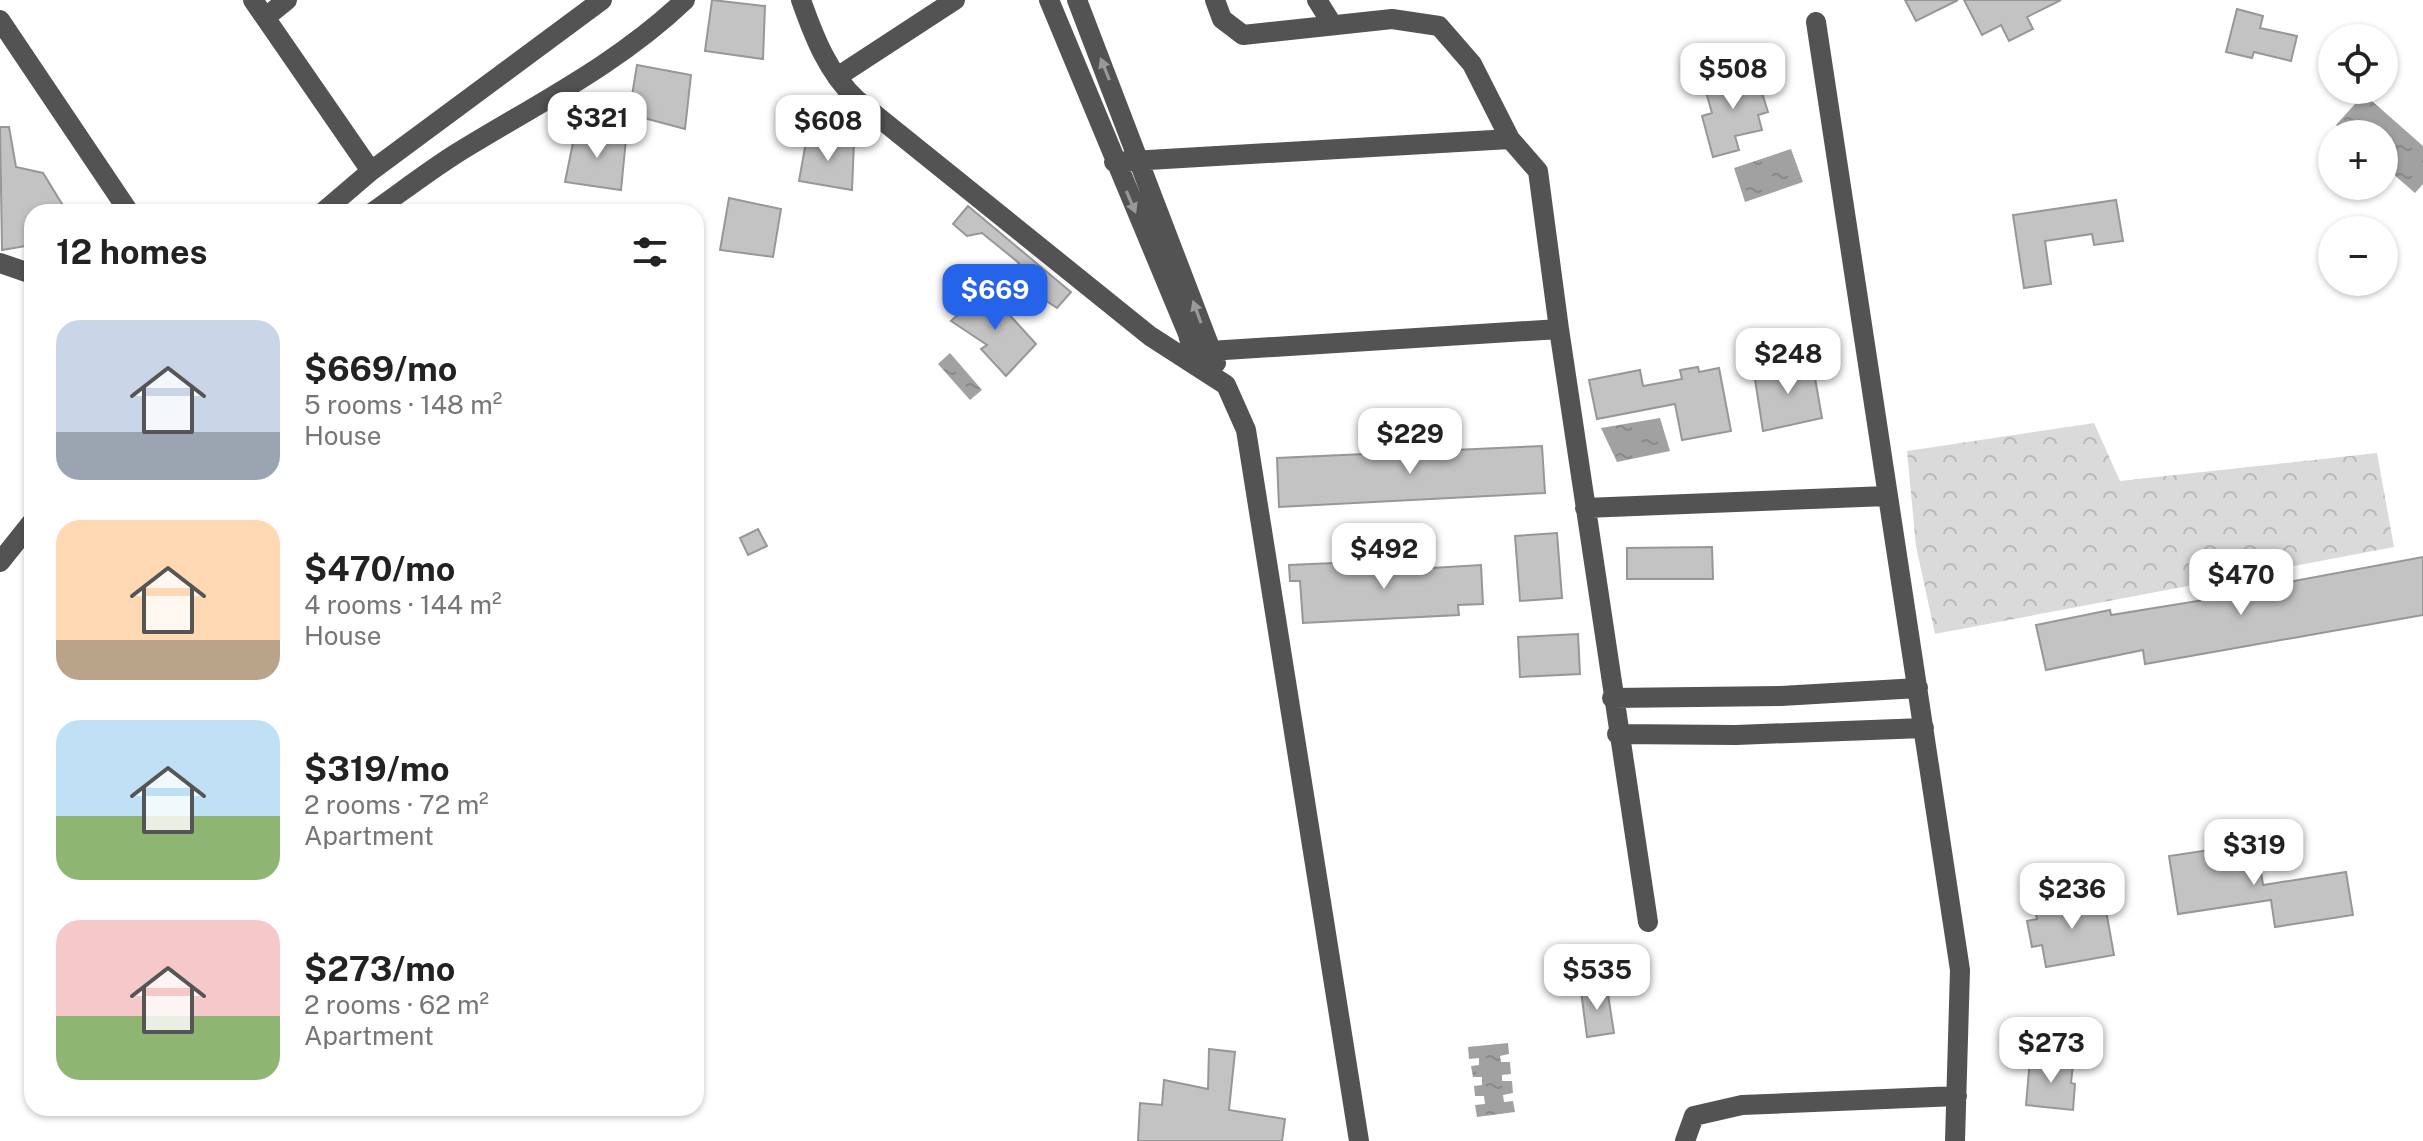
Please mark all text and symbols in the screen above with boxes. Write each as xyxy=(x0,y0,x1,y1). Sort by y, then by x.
map controls xyxy=(2318,24,2398,296)
button: locate xyxy=(2318,24,2398,104)
pin: $508 xyxy=(1686,43,1780,111)
text: $508 xyxy=(1698,53,1768,84)
one-way arrow xyxy=(1098,57,1111,81)
pin: $321 xyxy=(550,92,644,160)
pin: $608 xyxy=(781,95,875,163)
text: $321 xyxy=(566,102,628,133)
text: $608 xyxy=(794,105,862,136)
button: + xyxy=(2318,120,2398,200)
one-way arrow xyxy=(1124,190,1137,214)
button: − xyxy=(2318,216,2398,296)
icon: filters xyxy=(628,230,672,274)
text: 12 homes xyxy=(56,232,207,272)
pin: $669 xyxy=(948,264,1042,332)
text: $669 xyxy=(960,274,1030,305)
one-way arrow xyxy=(1190,300,1203,324)
pin: $248 xyxy=(1741,328,1835,396)
text: $248 xyxy=(1754,338,1822,369)
text: $669/mo xyxy=(304,349,457,389)
icon: home xyxy=(120,352,216,448)
text: 5 rooms · 148 m² xyxy=(304,389,502,420)
pin: $229 xyxy=(1363,408,1457,476)
text: $229 xyxy=(1376,418,1444,449)
text: House xyxy=(304,420,381,451)
pin: $492 xyxy=(1337,523,1431,591)
text: $492 xyxy=(1350,533,1418,564)
text: $470/mo xyxy=(304,549,455,589)
pin: $470 xyxy=(2194,549,2288,617)
icon: home xyxy=(120,552,216,648)
text: $470 xyxy=(2207,559,2275,590)
text: 4 rooms · 144 m² xyxy=(304,589,502,620)
text: House xyxy=(304,620,381,651)
text: $319/mo xyxy=(304,749,450,789)
icon: home xyxy=(120,752,216,848)
text: 2 rooms · 72 m² xyxy=(304,789,489,820)
pin: $319 xyxy=(2207,819,2301,887)
text: Apartment xyxy=(304,820,434,851)
text: $319 xyxy=(2222,829,2286,860)
pin: $236 xyxy=(2025,863,2119,931)
text: $236 xyxy=(2038,873,2106,904)
pin: $535 xyxy=(1550,944,1644,1012)
text: $273/mo xyxy=(304,949,455,989)
icon: home xyxy=(120,952,216,1048)
text: $535 xyxy=(1562,954,1632,985)
text: 2 rooms · 62 m² xyxy=(304,989,489,1020)
pin: $273 xyxy=(2004,1017,2098,1085)
text: Apartment xyxy=(304,1020,434,1051)
text: $273 xyxy=(2017,1027,2085,1058)

